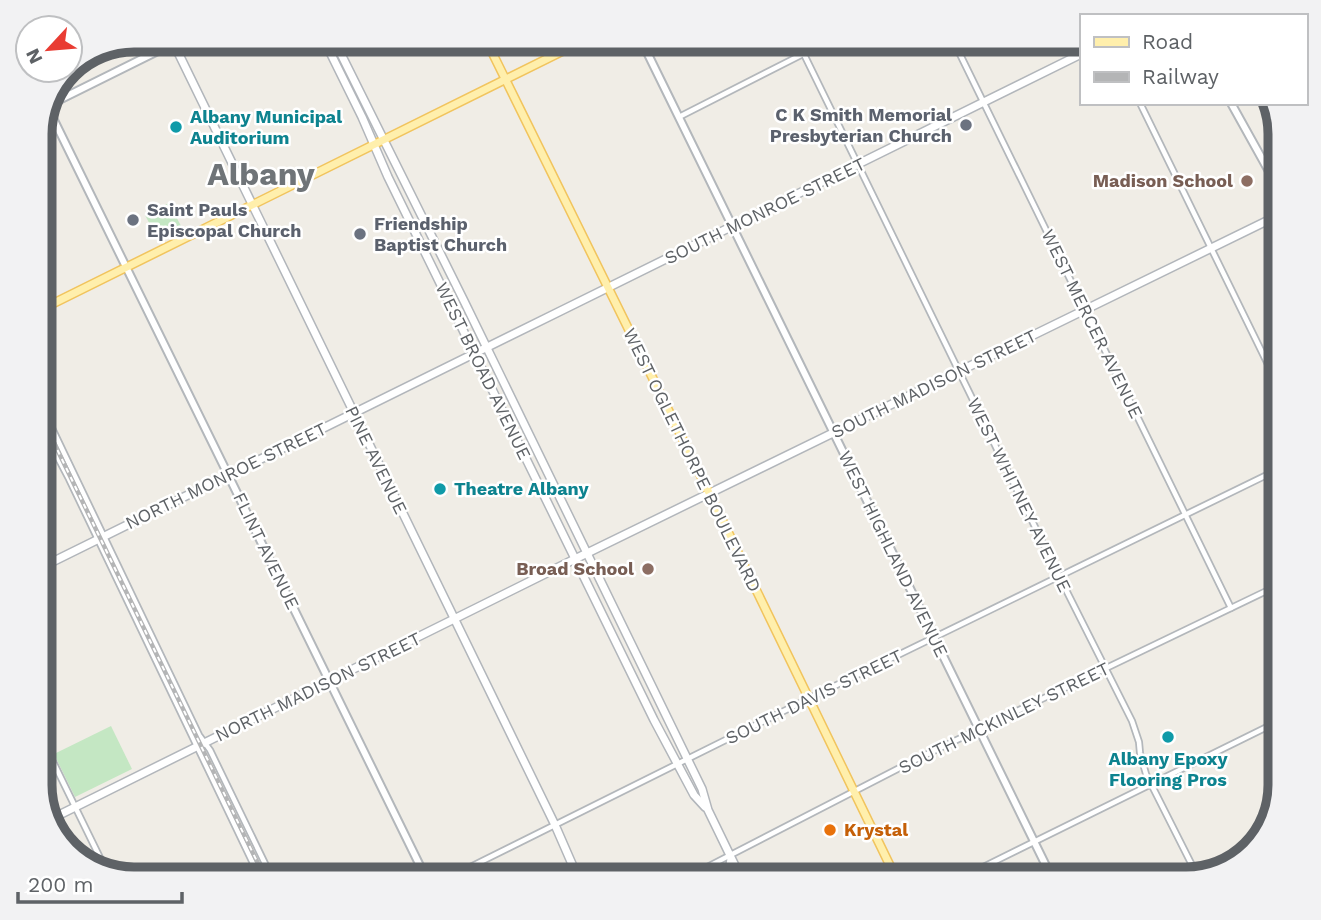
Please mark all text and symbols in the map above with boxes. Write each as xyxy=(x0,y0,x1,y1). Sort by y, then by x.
north arrow xyxy=(14,14,84,84)
legend xyxy=(1080,14,1307,105)
text: Road xyxy=(1142,29,1193,54)
text: N xyxy=(21,45,48,68)
text: Railway xyxy=(1142,64,1219,89)
place label: C K Smith Memorial Presbyterian Church xyxy=(770,104,952,146)
place label: Albany Municipal Auditorium xyxy=(190,106,342,148)
marker: C K Smith Memorial Presbyterian Church xyxy=(958,117,974,133)
marker: Albany Municipal Auditorium xyxy=(168,119,184,135)
street label: SOUTH MONROE STREET xyxy=(661,153,869,268)
district label: Albany xyxy=(207,155,316,193)
place label: Madison School xyxy=(1093,170,1233,191)
marker: Madison School xyxy=(1239,173,1255,189)
place label: Saint Pauls Episcopal Church xyxy=(147,199,301,241)
marker: Saint Pauls Episcopal Church xyxy=(125,212,141,228)
place label: Friendship Baptist Church xyxy=(374,213,507,255)
marker: Friendship Baptist Church xyxy=(352,226,368,242)
street label: WEST MERCER AVENUE xyxy=(1038,226,1147,422)
street label: WEST BROAD AVENUE xyxy=(431,279,536,463)
street label: WEST OGLETHORPE BOULEVARD xyxy=(619,324,766,595)
street label: SOUTH MADISON STREET xyxy=(828,325,1040,442)
street label: WEST WHITNEY AVENUE xyxy=(963,394,1076,595)
street label: PINE AVENUE xyxy=(341,402,412,517)
street label: NORTH MONROE STREET xyxy=(122,418,330,533)
street label: WEST HIGHLAND AVENUE xyxy=(834,447,953,660)
place label: Theatre Albany xyxy=(454,478,589,499)
marker: Theatre Albany xyxy=(432,481,448,497)
street label: FLINT AVENUE xyxy=(229,489,304,613)
place label: Broad School xyxy=(516,558,634,579)
marker: Broad School xyxy=(640,561,656,577)
street label: NORTH MADISON STREET xyxy=(212,628,424,746)
street label: SOUTH DAVIS STREET xyxy=(722,645,906,748)
street label: SOUTH MCKINLEY STREET xyxy=(895,657,1113,778)
marker: Albany Epoxy Flooring Pros xyxy=(1160,729,1176,745)
place label: Albany Epoxy Flooring Pros xyxy=(1108,748,1228,790)
place label: Krystal xyxy=(844,819,908,840)
marker: Krystal xyxy=(822,822,838,838)
scale bar xyxy=(18,860,182,904)
text: 200 m xyxy=(28,872,94,897)

